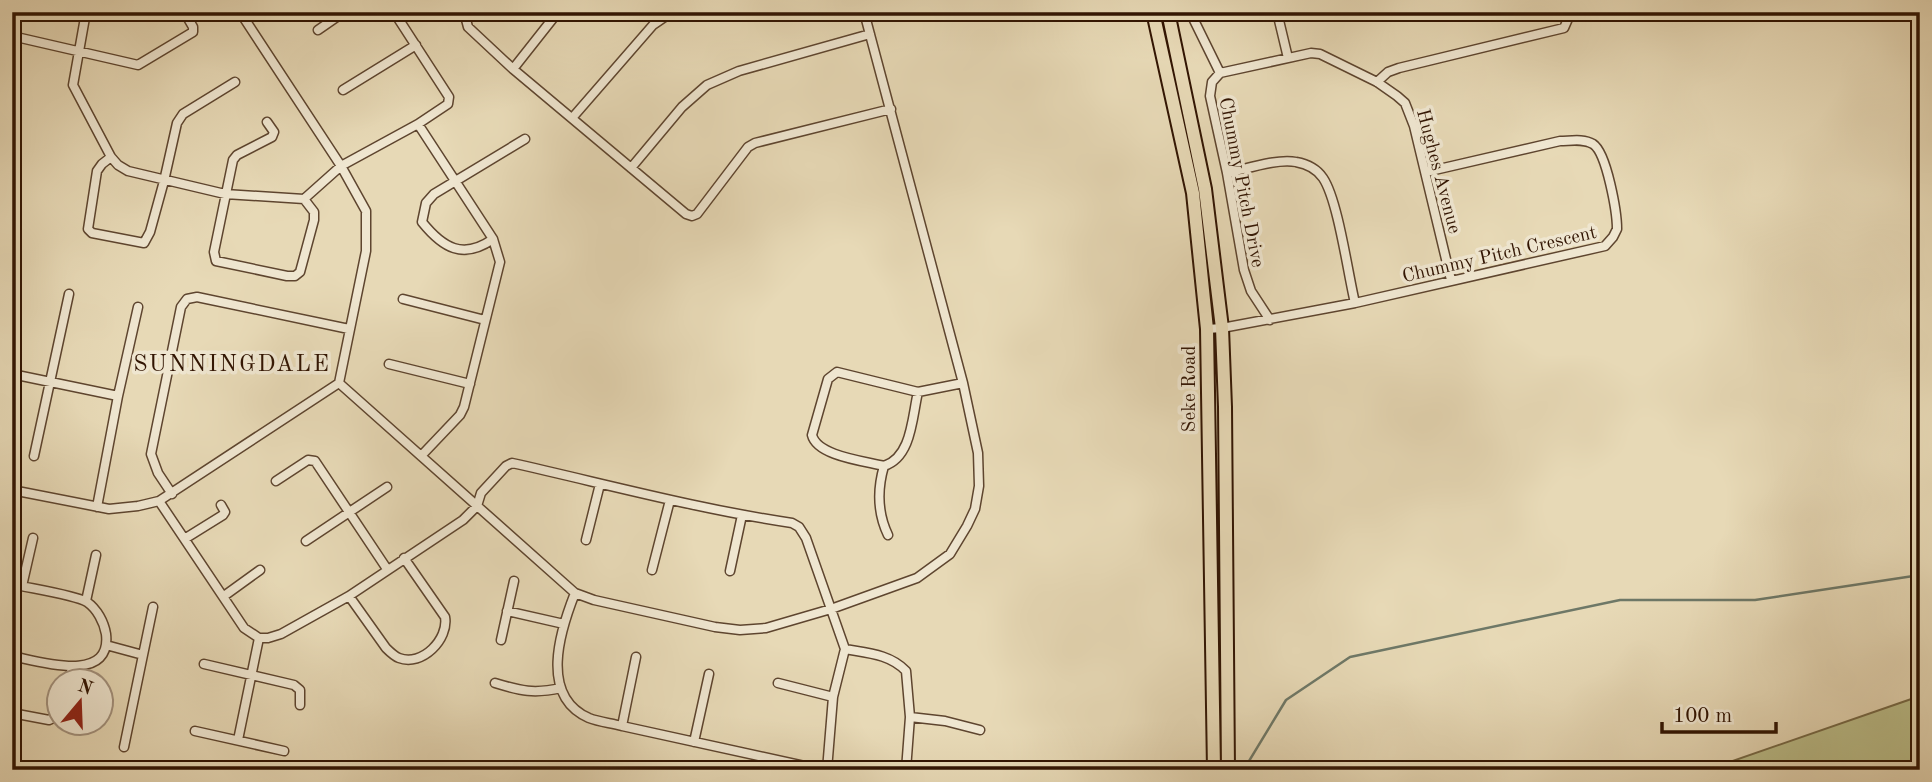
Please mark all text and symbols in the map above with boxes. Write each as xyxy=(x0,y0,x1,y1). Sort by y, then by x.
street label: Chummy Pitch Drive xyxy=(1215,96,1266,269)
street label: Hughes Avenue xyxy=(1412,107,1463,236)
street label: Chummy Pitch Crescent xyxy=(1401,224,1599,287)
street label: Seke Road xyxy=(1181,346,1200,432)
district label: SUNNINGDALE xyxy=(133,353,331,376)
north arrow xyxy=(46,666,116,736)
text: N xyxy=(75,677,95,700)
scale bar xyxy=(1662,691,1776,735)
text: 100 m xyxy=(1673,706,1732,727)

